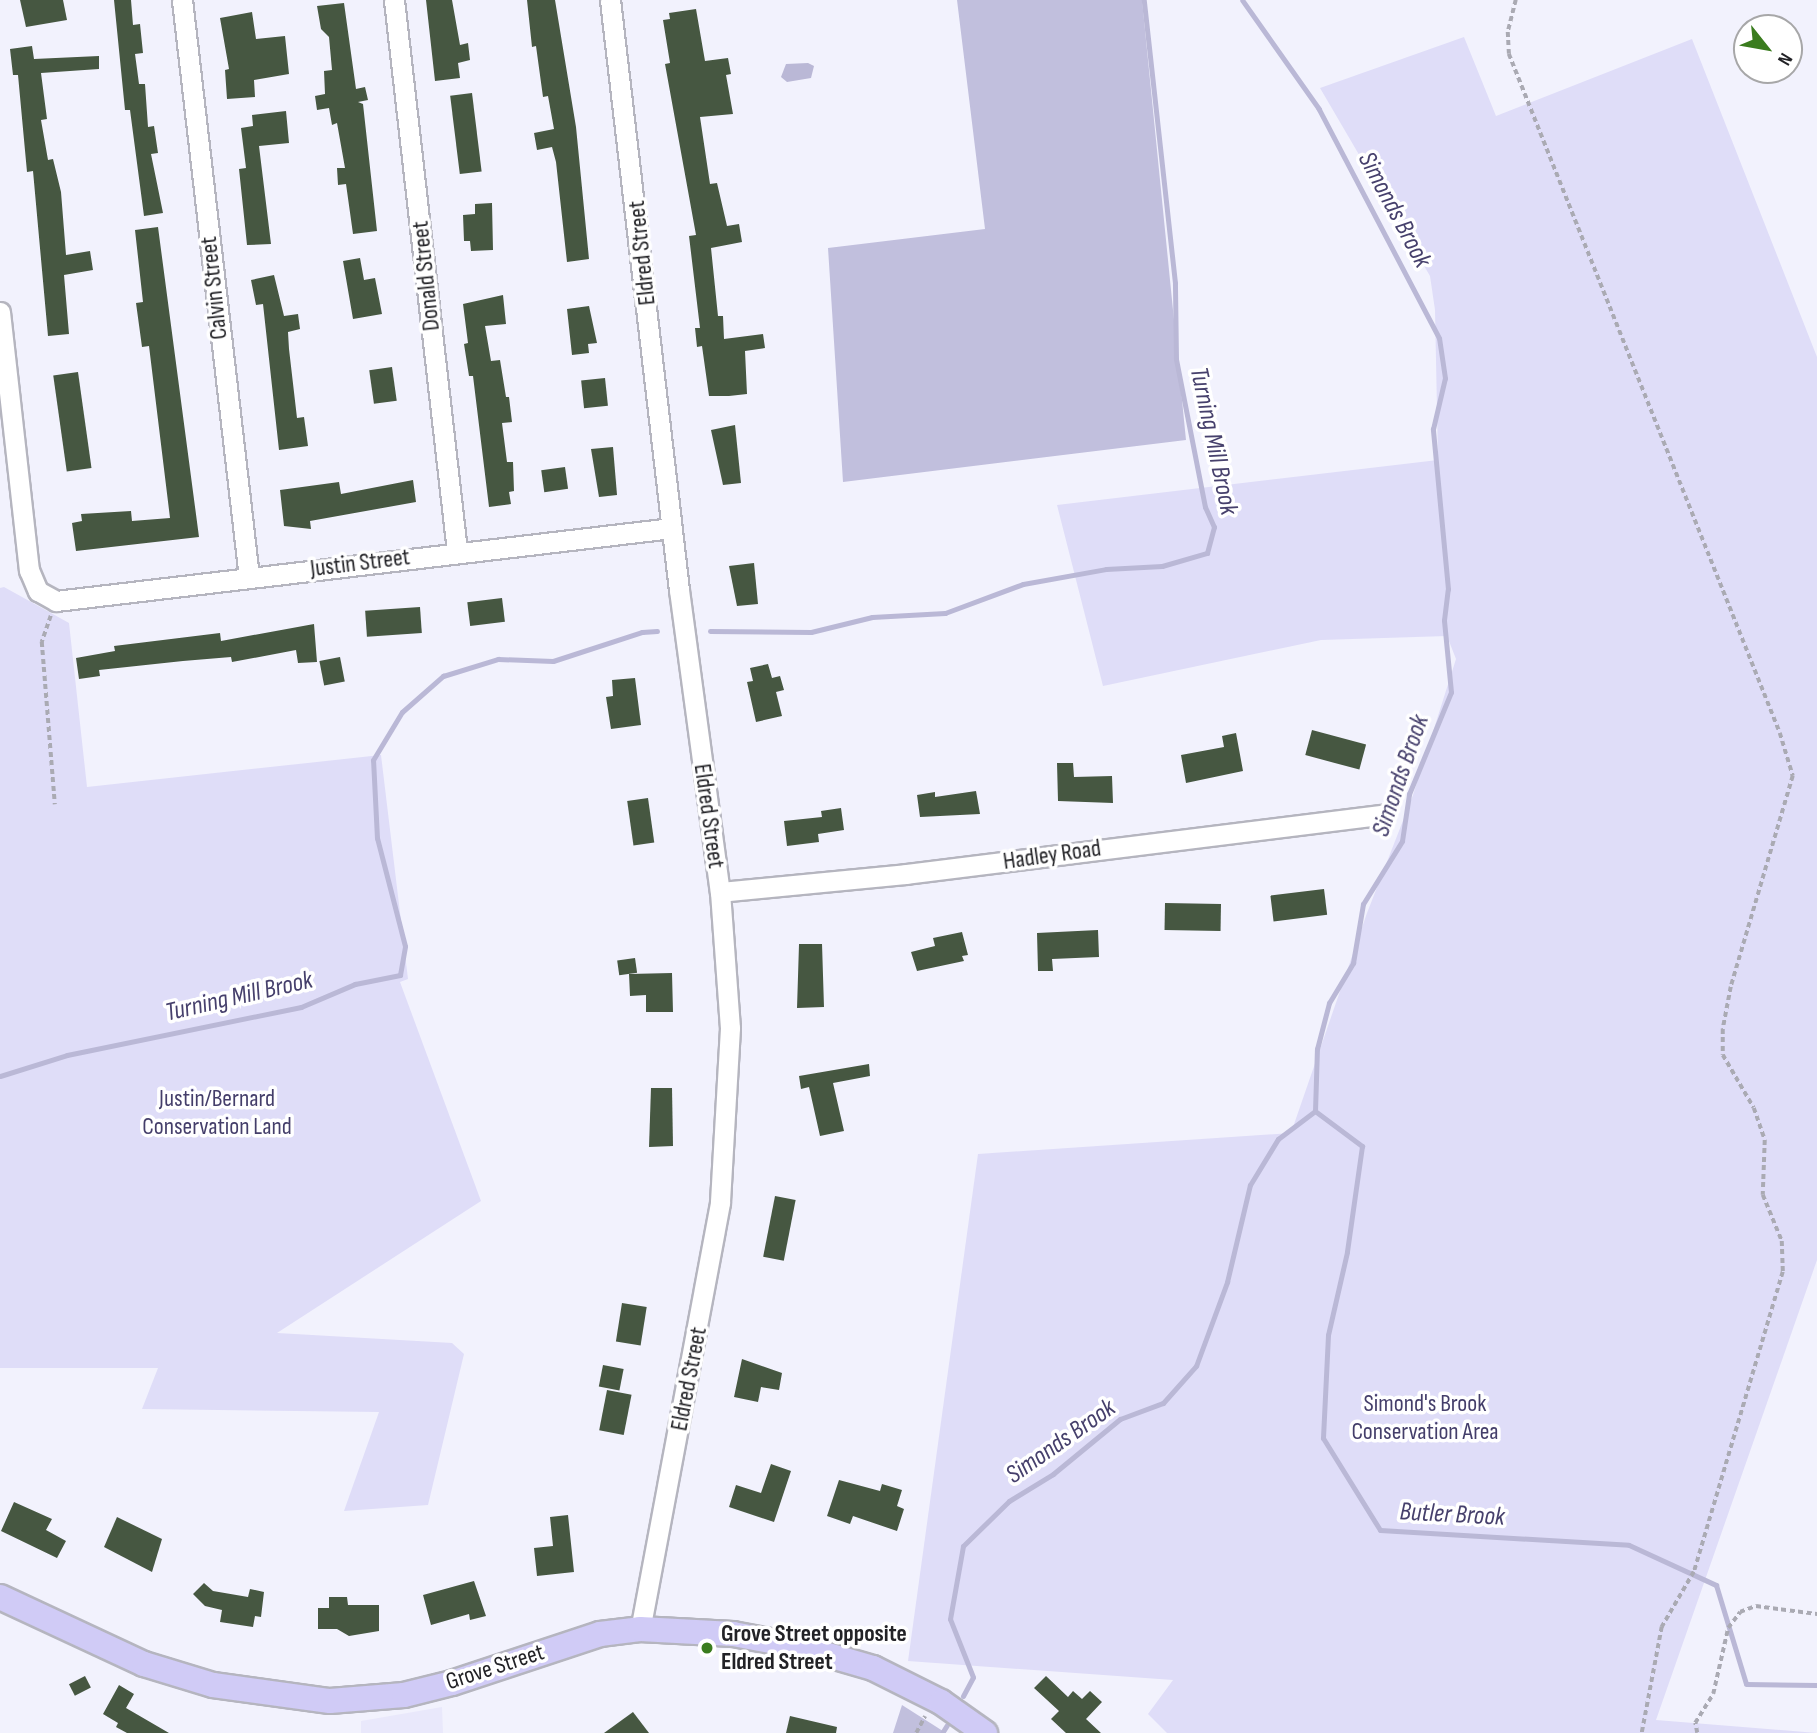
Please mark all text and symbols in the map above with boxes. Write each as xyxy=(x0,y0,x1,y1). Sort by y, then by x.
north arrow xyxy=(1733,14,1803,84)
text: N xyxy=(1772,49,1797,69)
water label: Simonds Brook xyxy=(1351,147,1437,273)
street label: Eldred Street xyxy=(622,199,662,307)
street label: Donald Street xyxy=(406,220,446,332)
street label: Calvin Street xyxy=(194,235,234,341)
water label: Turning Mill Brook xyxy=(1182,364,1244,518)
street label: Justin Street xyxy=(309,543,411,583)
water label: Simonds Brook xyxy=(1366,711,1436,841)
street label: Eldred Street xyxy=(687,762,731,870)
street label: Hadley Road xyxy=(1001,834,1103,876)
water label: Turning Mill Brook xyxy=(162,965,316,1029)
park label: Justin/Bernard Conservation Land xyxy=(142,1085,292,1141)
street label: Eldred Street xyxy=(665,1325,713,1433)
park label: Simond's Brook Conservation Area xyxy=(1351,1390,1499,1446)
water label: Simonds Brook xyxy=(1000,1393,1122,1491)
water label: Butler Brook xyxy=(1399,1497,1505,1533)
place label: Grove Street opposite Eldred Street xyxy=(721,1620,907,1676)
street label: Grove Street xyxy=(442,1638,548,1696)
marker: Grove Street opposite Eldred Street xyxy=(699,1640,715,1656)

